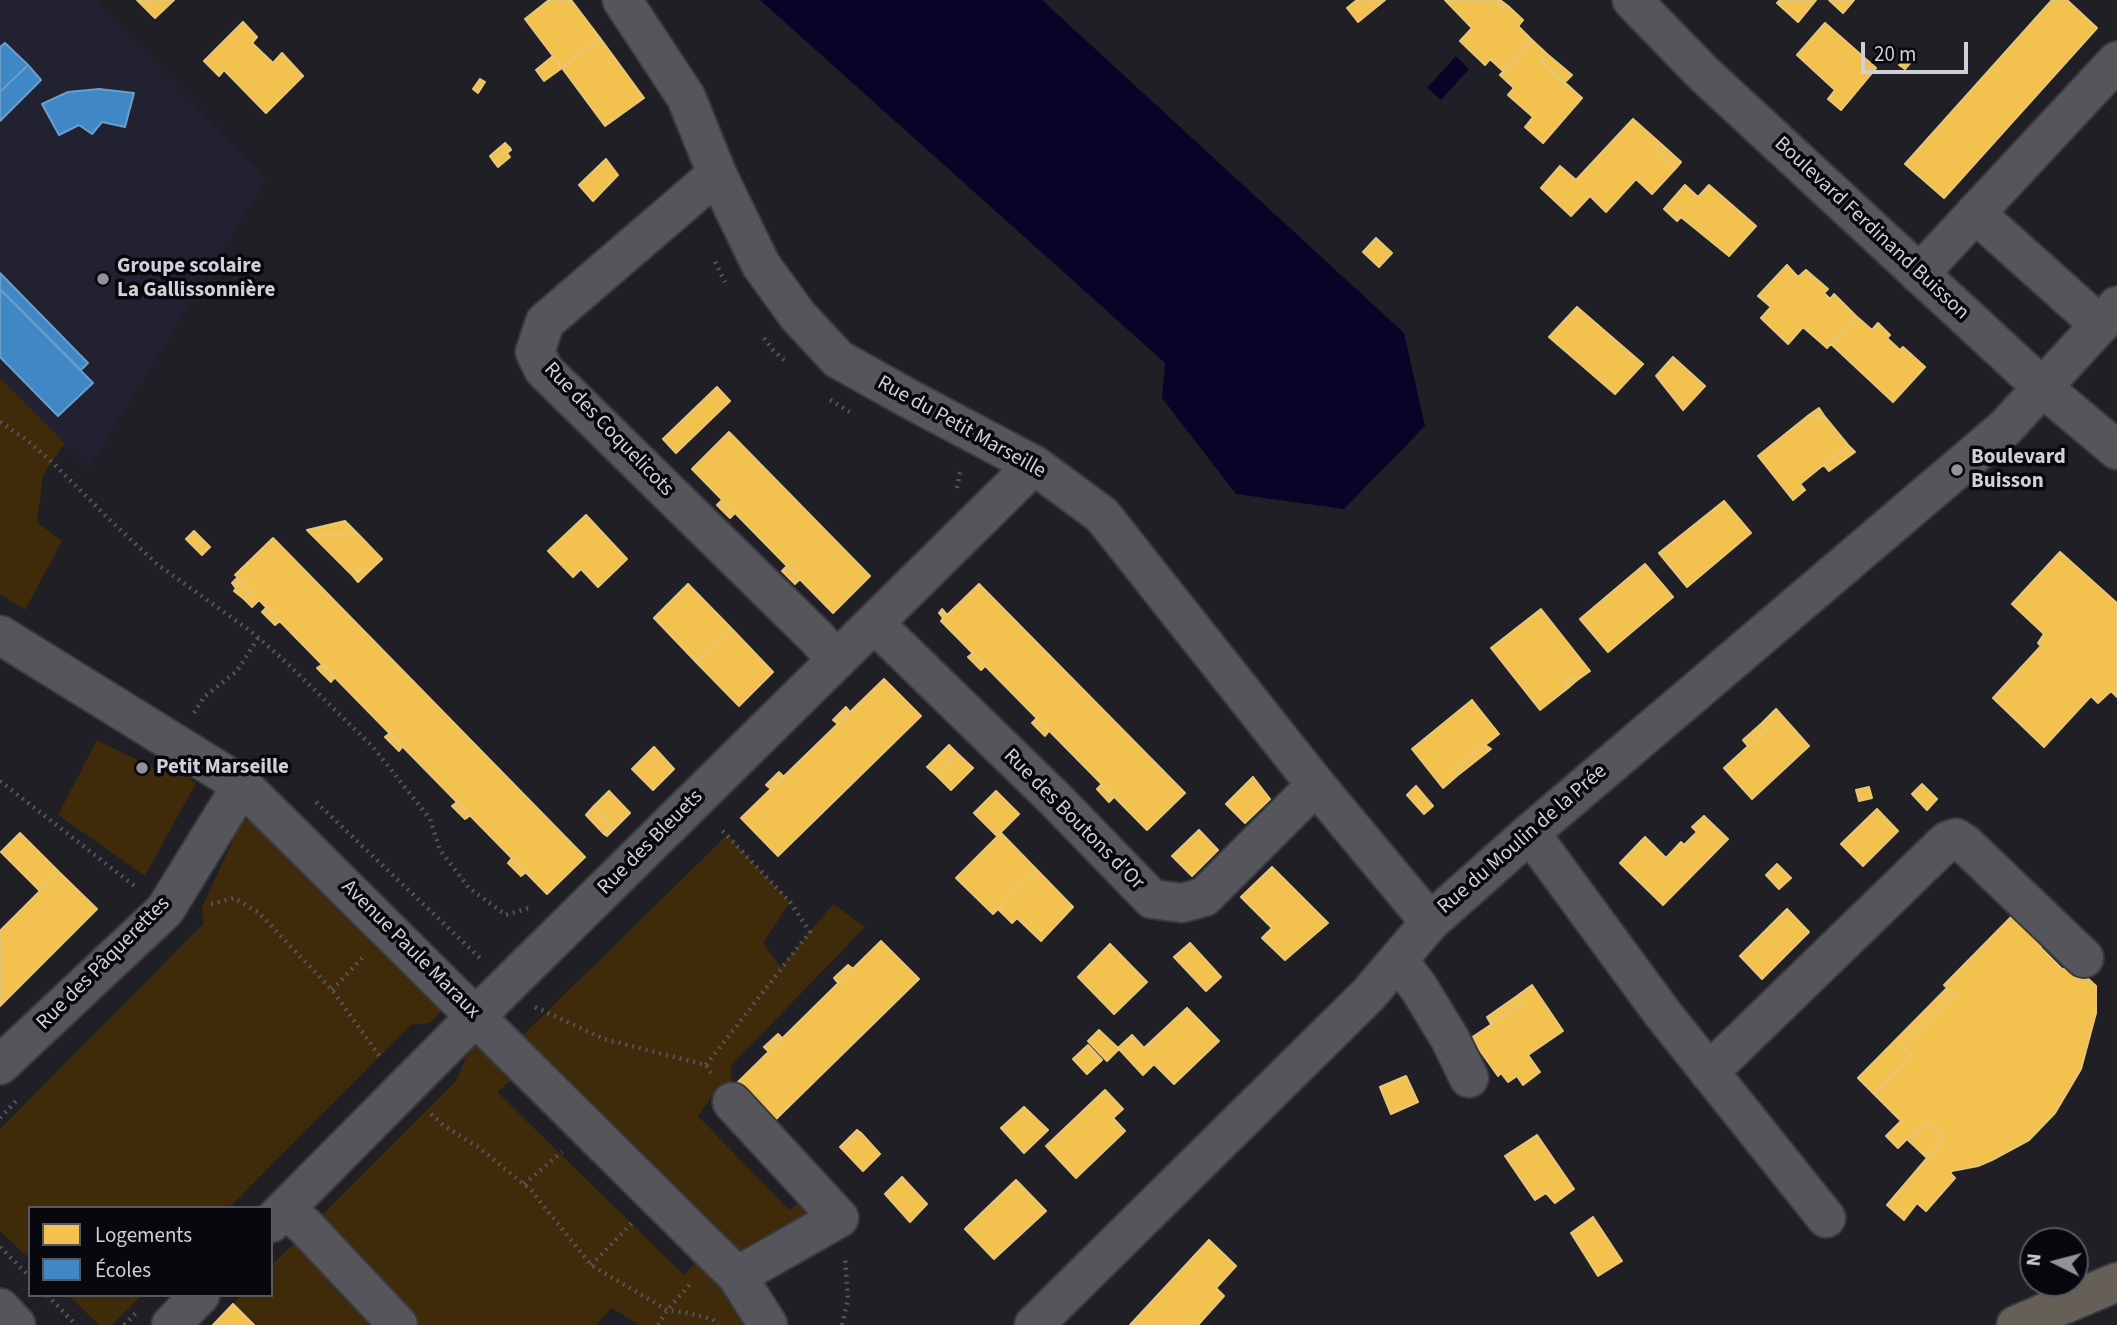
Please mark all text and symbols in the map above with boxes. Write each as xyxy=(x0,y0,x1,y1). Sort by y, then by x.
scale bar xyxy=(1865,28,1972,72)
text: 20 m xyxy=(1874,39,1916,69)
street label: Boulevard Ferdinand Buisson xyxy=(1768,132,1974,326)
place label: Groupe scolaire La Gallissonnière xyxy=(117,254,275,304)
marker: Groupe scolaire La Gallissonnière xyxy=(95,271,111,287)
street label: Rue des Coquelicots xyxy=(538,358,678,502)
street label: Rue du Petit Marseille xyxy=(872,371,1050,485)
place label: Boulevard Buisson xyxy=(1971,445,2066,495)
marker: Boulevard Buisson xyxy=(1949,462,1965,478)
street label: Rue des Boutons d'Or xyxy=(997,744,1149,896)
place label: Petit Marseille xyxy=(156,755,289,781)
marker: Petit Marseille xyxy=(134,760,150,776)
street label: Rue du Moulin de la Prée xyxy=(1433,760,1613,920)
street label: Rue des Bleuets xyxy=(593,785,709,901)
street label: Avenue Paule Maraux xyxy=(335,875,485,1025)
street label: Rue des Pâquerettes xyxy=(32,892,176,1036)
legend xyxy=(28,1206,273,1297)
text: Logements xyxy=(95,1220,192,1250)
north arrow xyxy=(2019,1227,2089,1297)
text: N xyxy=(2021,1252,2049,1268)
text: Écoles xyxy=(95,1255,151,1285)

